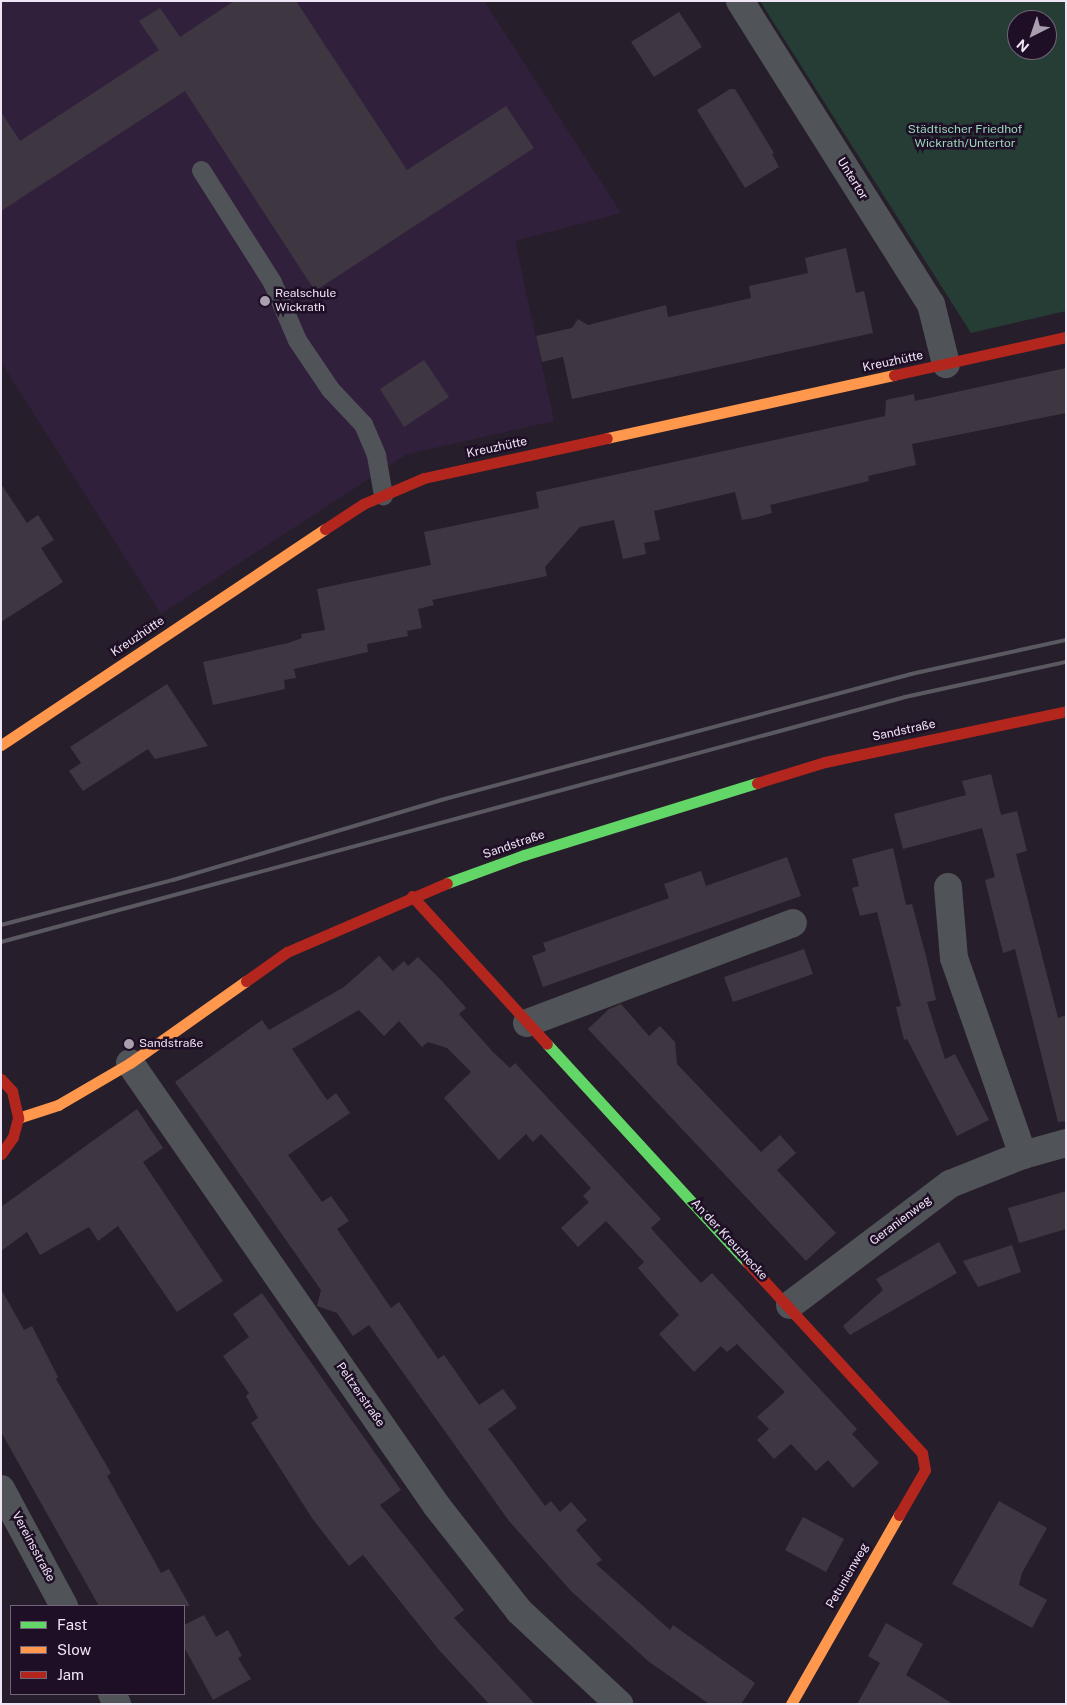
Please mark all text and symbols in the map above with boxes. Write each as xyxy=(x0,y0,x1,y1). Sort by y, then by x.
north arrow xyxy=(1007,10,1057,60)
text: N xyxy=(1013,36,1032,55)
park label: Städtischer Friedhof Wickrath/Untertor xyxy=(908,123,1022,151)
street label: Untertor xyxy=(833,155,871,203)
place label: Realschule Wickrath xyxy=(275,287,336,315)
marker: Realschule Wickrath xyxy=(259,295,271,307)
street label: Kreuzhütte xyxy=(861,349,925,375)
street label: Kreuzhütte xyxy=(465,435,529,461)
street label: Kreuzhütte xyxy=(108,614,168,660)
street label: Sandstraße xyxy=(871,717,937,745)
street label: Sandstraße xyxy=(481,828,547,862)
place label: Sandstraße xyxy=(139,1037,203,1051)
marker: Sandstraße xyxy=(123,1038,135,1050)
street label: Geranienweg xyxy=(867,1193,935,1249)
street label: An der Kreuzhecke xyxy=(688,1196,770,1284)
street label: Peltzerstraße xyxy=(333,1360,387,1430)
street label: Vereinsstraße xyxy=(9,1510,57,1584)
street label: Petunienweg xyxy=(824,1541,872,1611)
legend xyxy=(10,1605,185,1695)
text: Fast xyxy=(57,1616,87,1633)
text: Slow xyxy=(57,1641,91,1658)
text: Jam xyxy=(57,1666,84,1683)

